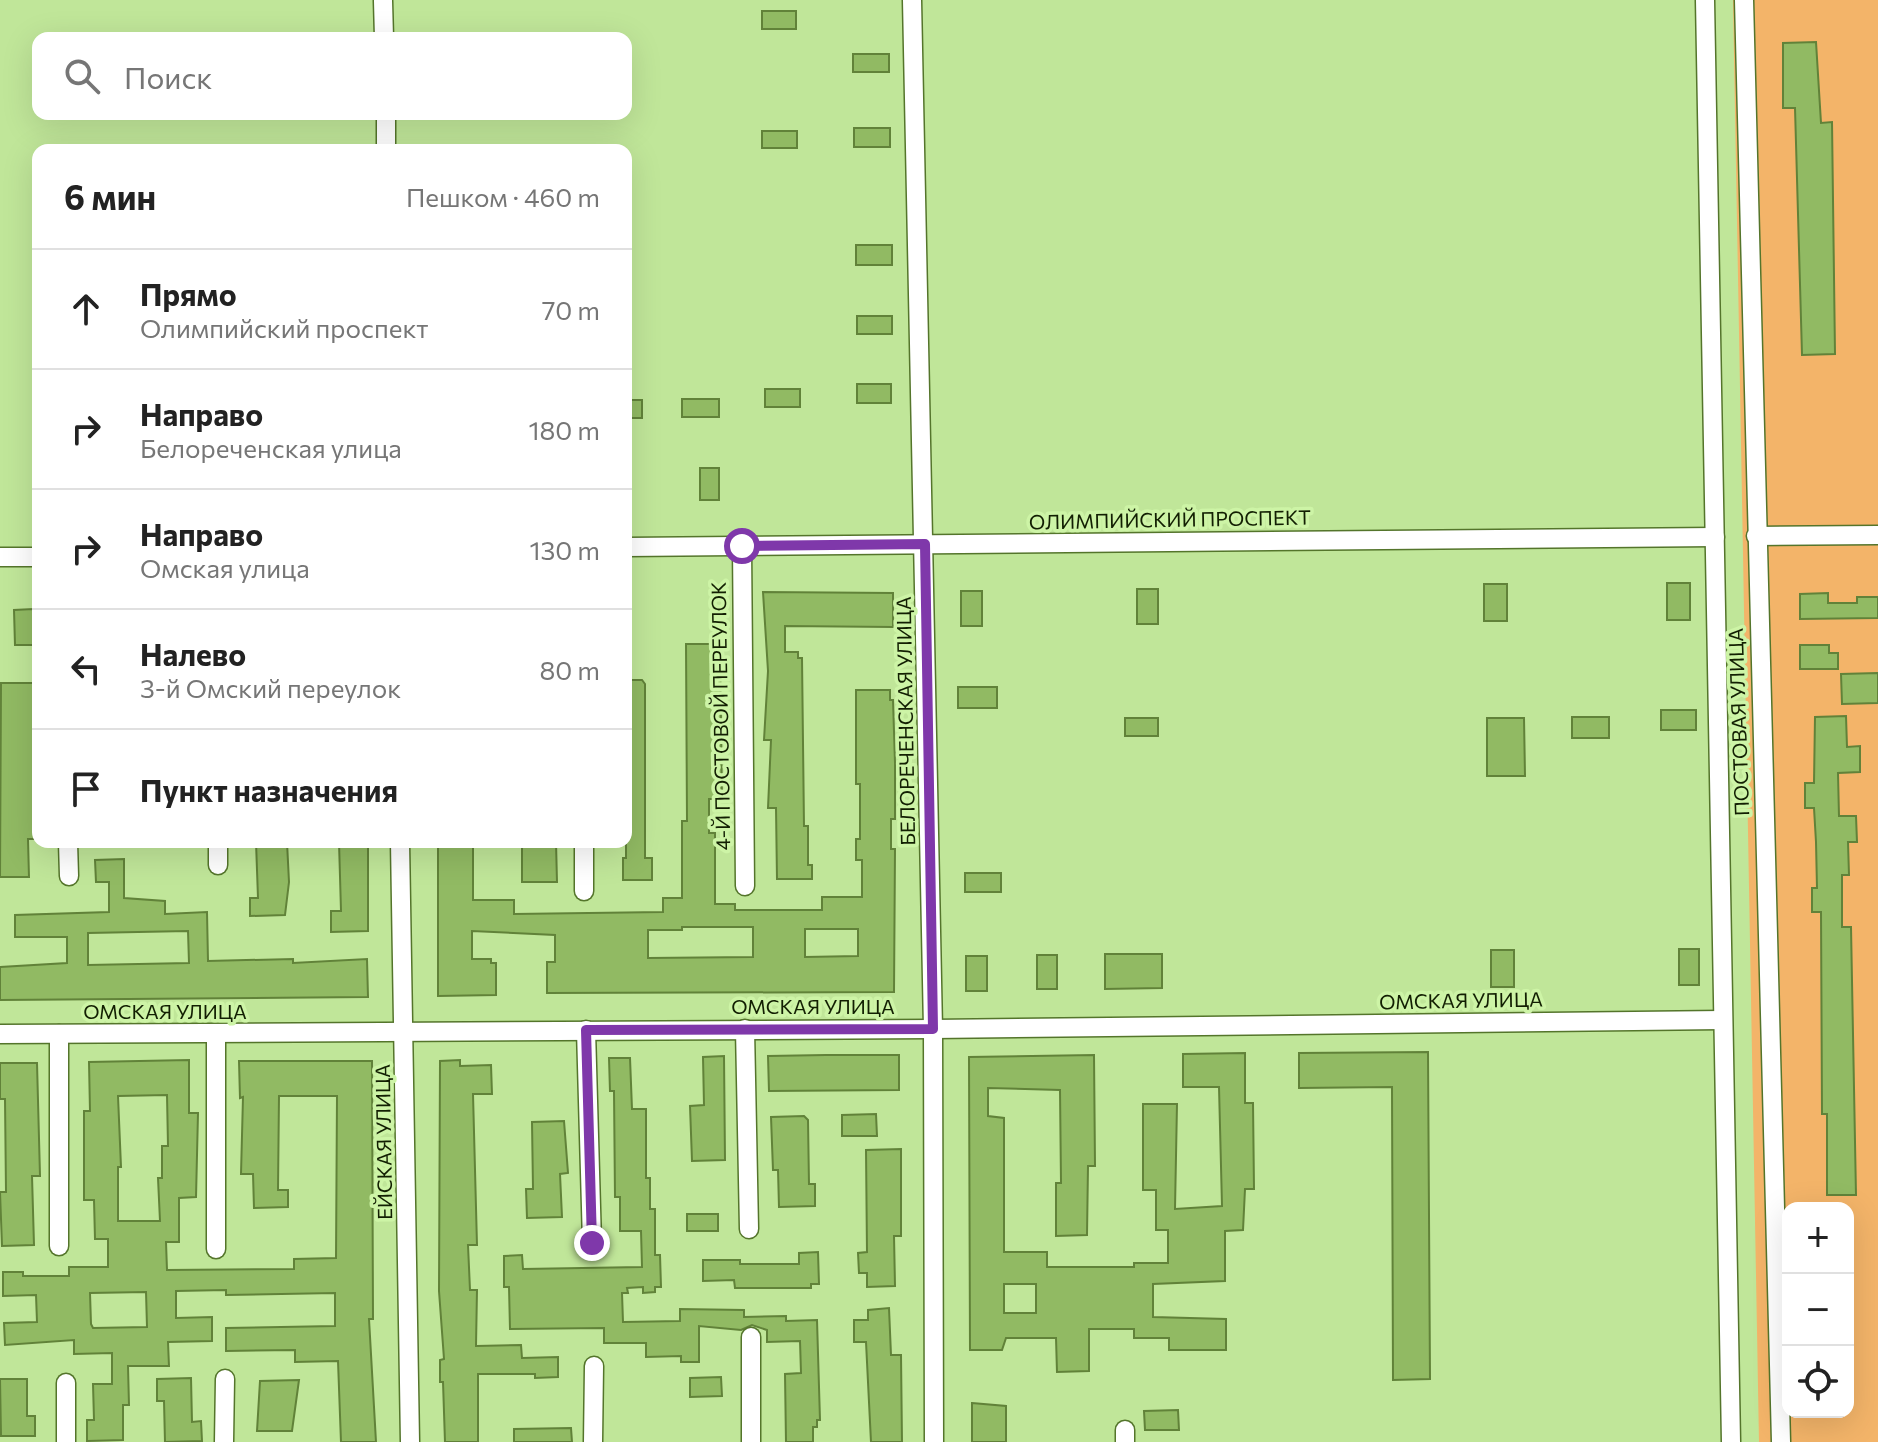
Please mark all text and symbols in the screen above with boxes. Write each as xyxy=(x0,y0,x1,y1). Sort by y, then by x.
search box xyxy=(32,32,632,120)
icon: search xyxy=(60,54,104,98)
text: Поиск xyxy=(124,58,212,95)
text: 6 мин xyxy=(64,175,156,217)
text: Пешком · 460 m xyxy=(406,181,600,212)
text: Прямо xyxy=(140,275,237,312)
icon: ahead xyxy=(64,287,108,331)
text: 70 m xyxy=(542,294,600,325)
text: Олимпийский проспект xyxy=(140,312,429,343)
text: Направо xyxy=(140,395,263,432)
icon: right xyxy=(64,407,108,451)
text: 180 m xyxy=(528,414,600,445)
text: Белореченская улица xyxy=(140,432,402,463)
street label: ОЛИМПИЙСКИЙ ПРОСПЕКТ xyxy=(1029,505,1311,533)
text: Направо xyxy=(140,515,263,552)
icon: right xyxy=(64,527,108,571)
route start xyxy=(724,528,760,564)
text: 130 m xyxy=(529,534,600,565)
text: Омская улица xyxy=(140,552,310,583)
street label: 4-Й ПОСТОВОЙ ПЕРЕУЛОК xyxy=(706,581,734,851)
street label: БЕЛОРЕЧЕНСКАЯ УЛИЦА xyxy=(891,596,919,846)
street label: ПОСТОВАЯ УЛИЦА xyxy=(1723,627,1753,817)
text: Налево xyxy=(140,635,246,672)
icon: left xyxy=(64,647,108,691)
text: 80 m xyxy=(540,654,600,685)
text: 3-й Омский переулок xyxy=(140,672,401,703)
icon: arrive xyxy=(64,767,108,811)
text: Пункт назначения xyxy=(140,771,398,808)
street label: ОМСКАЯ УЛИЦА xyxy=(1379,987,1543,1013)
street label: ОМСКАЯ УЛИЦА xyxy=(731,994,895,1018)
street label: ОМСКАЯ УЛИЦА xyxy=(83,999,247,1023)
street label: ЕЙСКАЯ УЛИЦА xyxy=(370,1064,396,1220)
map controls xyxy=(1782,1202,1854,1418)
button: + xyxy=(1782,1202,1854,1274)
route end xyxy=(574,1225,610,1261)
button: − xyxy=(1782,1274,1854,1346)
button: locate xyxy=(1782,1346,1854,1418)

